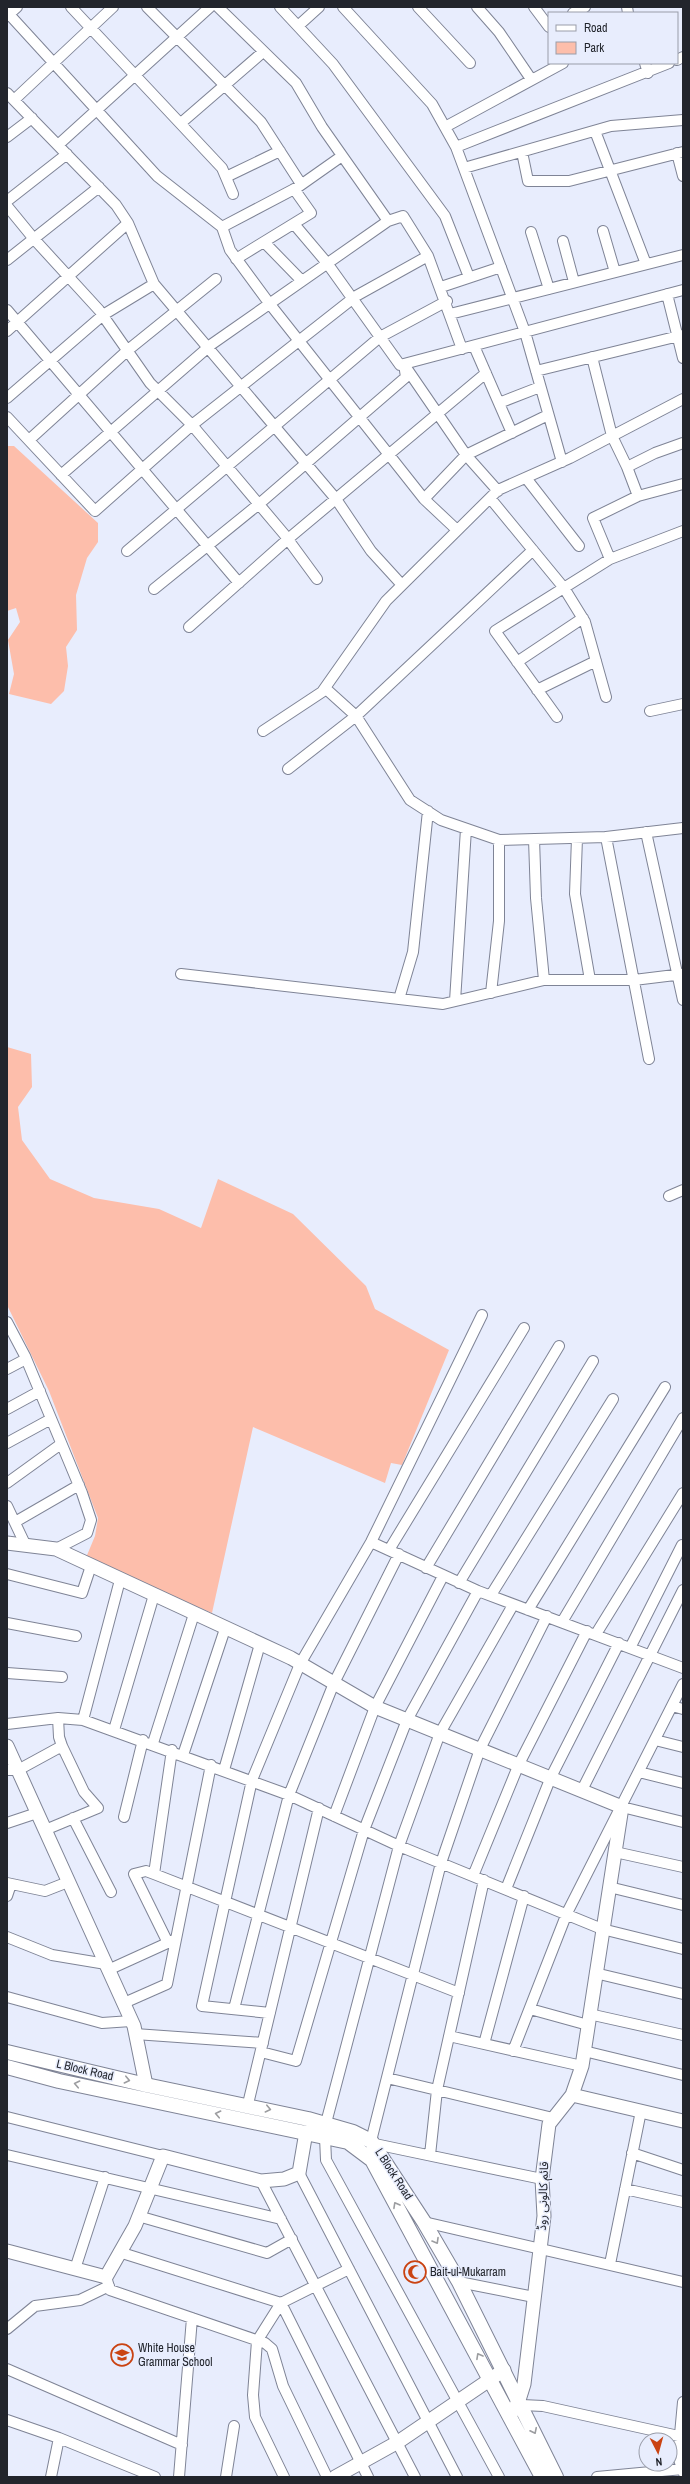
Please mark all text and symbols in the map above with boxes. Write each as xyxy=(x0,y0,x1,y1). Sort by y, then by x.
legend xyxy=(548,12,678,64)
text: Road xyxy=(584,20,608,36)
text: Park xyxy=(584,40,604,56)
street label: L Block Road xyxy=(55,2056,115,2084)
one-way arrow xyxy=(124,2076,130,2084)
one-way arrow xyxy=(74,2081,80,2089)
one-way arrow xyxy=(265,2105,271,2113)
one-way arrow xyxy=(215,2111,221,2119)
street label: L Block Road xyxy=(371,2145,417,2203)
street label: قائم کالونی روڈ xyxy=(534,2161,553,2231)
one-way arrow xyxy=(394,2201,401,2209)
one-way arrow xyxy=(431,2237,438,2244)
mosque icon: Bait-ul-Mukarram xyxy=(402,2259,428,2285)
place label: Bait-ul-Mukarram xyxy=(430,2264,506,2280)
place label: White House Grammar School xyxy=(138,2340,212,2370)
school or university icon: White House Grammar School xyxy=(109,2342,135,2368)
one-way arrow xyxy=(476,2352,483,2360)
one-way arrow xyxy=(529,2427,537,2434)
north arrow xyxy=(638,2432,678,2472)
text: N xyxy=(655,2455,663,2469)

